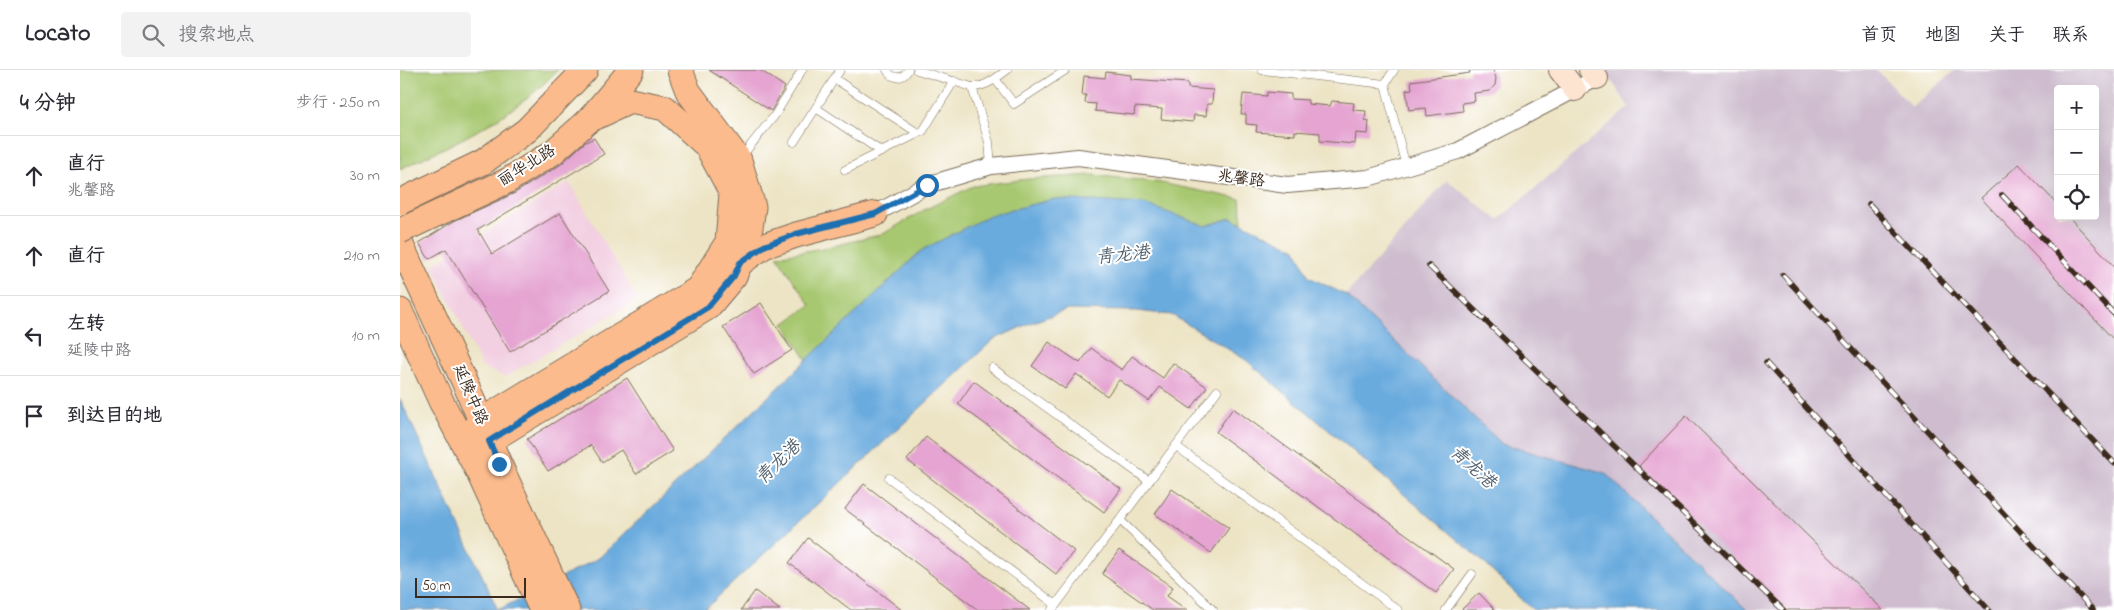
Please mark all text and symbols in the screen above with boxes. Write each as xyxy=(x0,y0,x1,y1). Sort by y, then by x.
search box xyxy=(121,12,471,57)
text: Locato xyxy=(25,17,91,52)
icon: search xyxy=(139,21,167,49)
text: 搜索地点 xyxy=(179,22,255,49)
text: 首页 xyxy=(1861,23,1897,49)
text: 地图 xyxy=(1925,23,1961,49)
text: 关于 xyxy=(1989,23,2025,49)
text: 联系 xyxy=(2053,23,2089,49)
map controls xyxy=(2054,85,2099,220)
button: + xyxy=(2054,85,2099,130)
text: 4 分钟 xyxy=(20,89,76,119)
text: 步行 · 250 m xyxy=(296,91,380,115)
button: − xyxy=(2054,130,2099,175)
street label: 丽华北路 xyxy=(493,139,561,193)
text: 直行 xyxy=(67,151,105,178)
icon: ahead xyxy=(20,162,48,190)
text: 30 m xyxy=(350,164,380,188)
street label: 兆馨路 xyxy=(1216,164,1266,194)
route start xyxy=(916,174,939,197)
button: locate xyxy=(2054,175,2099,220)
text: 兆馨路 xyxy=(67,179,115,203)
water label: 青龙港 xyxy=(1095,240,1153,272)
icon: ahead xyxy=(20,242,48,270)
text: 直行 xyxy=(67,243,105,270)
text: 210 m xyxy=(344,244,380,268)
text: 左转 xyxy=(67,311,105,338)
icon: left xyxy=(20,322,48,350)
text: 10 m xyxy=(352,324,380,348)
text: 延陵中路 xyxy=(67,339,131,363)
street label: 延陵中路 xyxy=(446,361,494,429)
icon: arrive xyxy=(20,402,48,430)
text: 到达目的地 xyxy=(67,403,162,430)
water label: 青龙港 xyxy=(751,434,809,491)
water label: 青龙港 xyxy=(1443,440,1502,497)
route end xyxy=(488,453,511,476)
scale bar xyxy=(415,575,526,598)
text: 50 m xyxy=(422,576,450,597)

